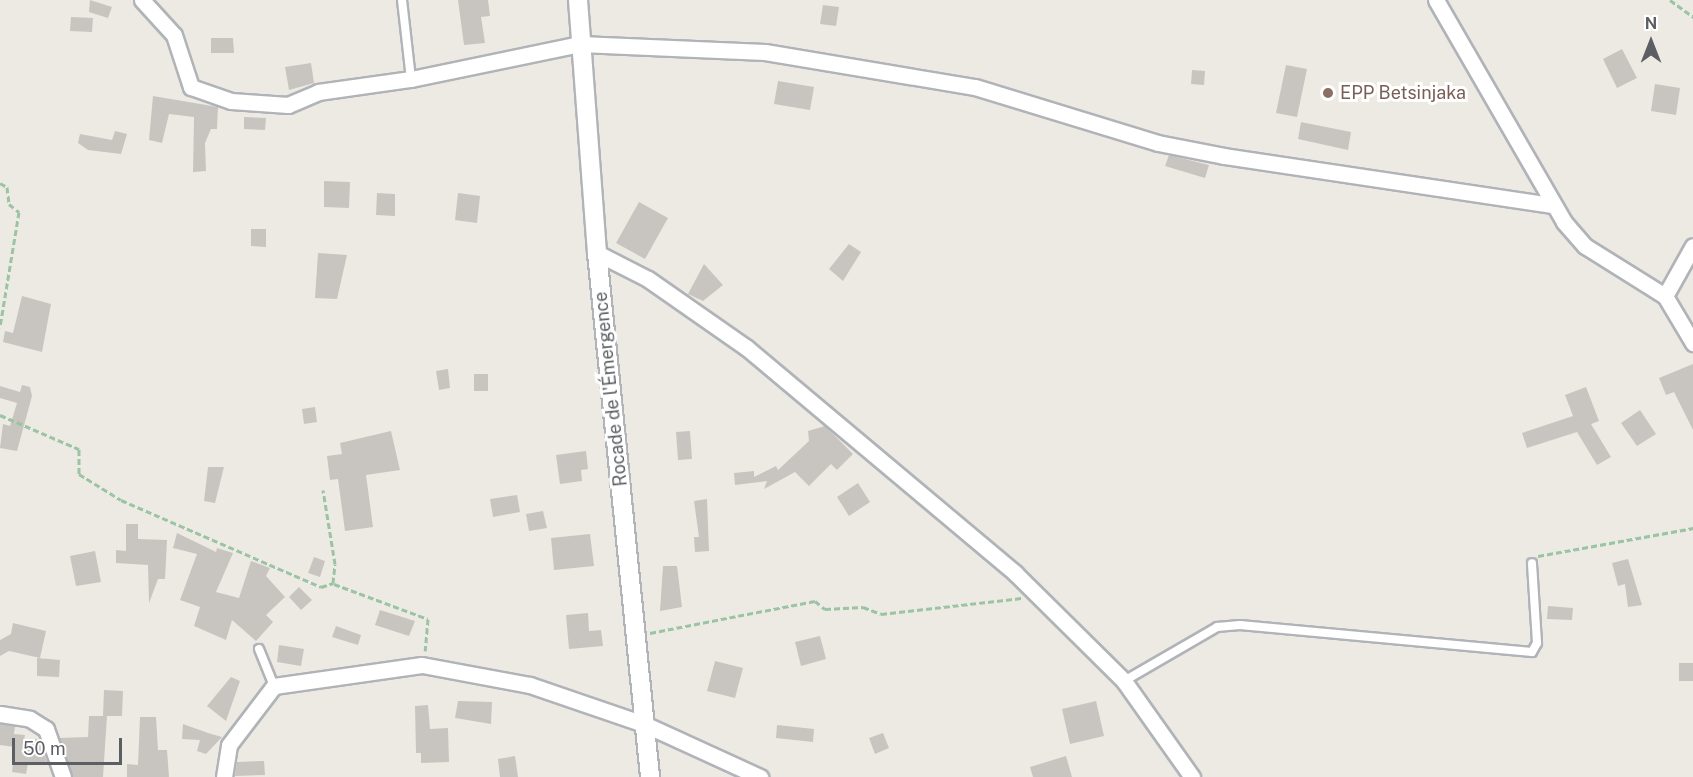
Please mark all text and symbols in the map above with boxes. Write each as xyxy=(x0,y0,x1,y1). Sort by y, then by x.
north arrow xyxy=(1621,12,1681,72)
text: N xyxy=(1645,14,1657,33)
place label: EPP Betsinjaka xyxy=(1340,82,1466,104)
marker: EPP Betsinjaka xyxy=(1321,86,1335,100)
street label: Rocade de l'Émergence xyxy=(590,290,632,488)
scale bar xyxy=(15,726,124,764)
text: 50 m xyxy=(23,738,66,759)

